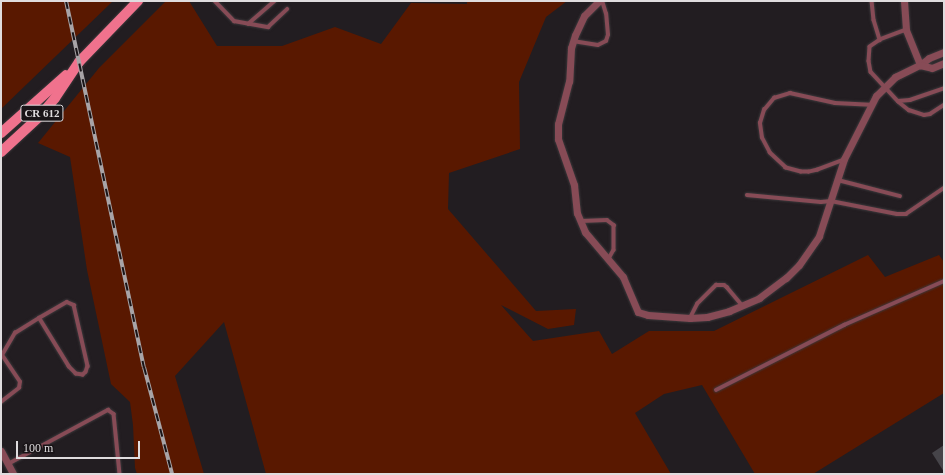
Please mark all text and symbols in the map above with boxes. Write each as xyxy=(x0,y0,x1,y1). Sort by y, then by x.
road number: CR 612 xyxy=(20,104,64,122)
scale bar xyxy=(18,433,142,459)
text: 100 m xyxy=(23,441,53,455)

